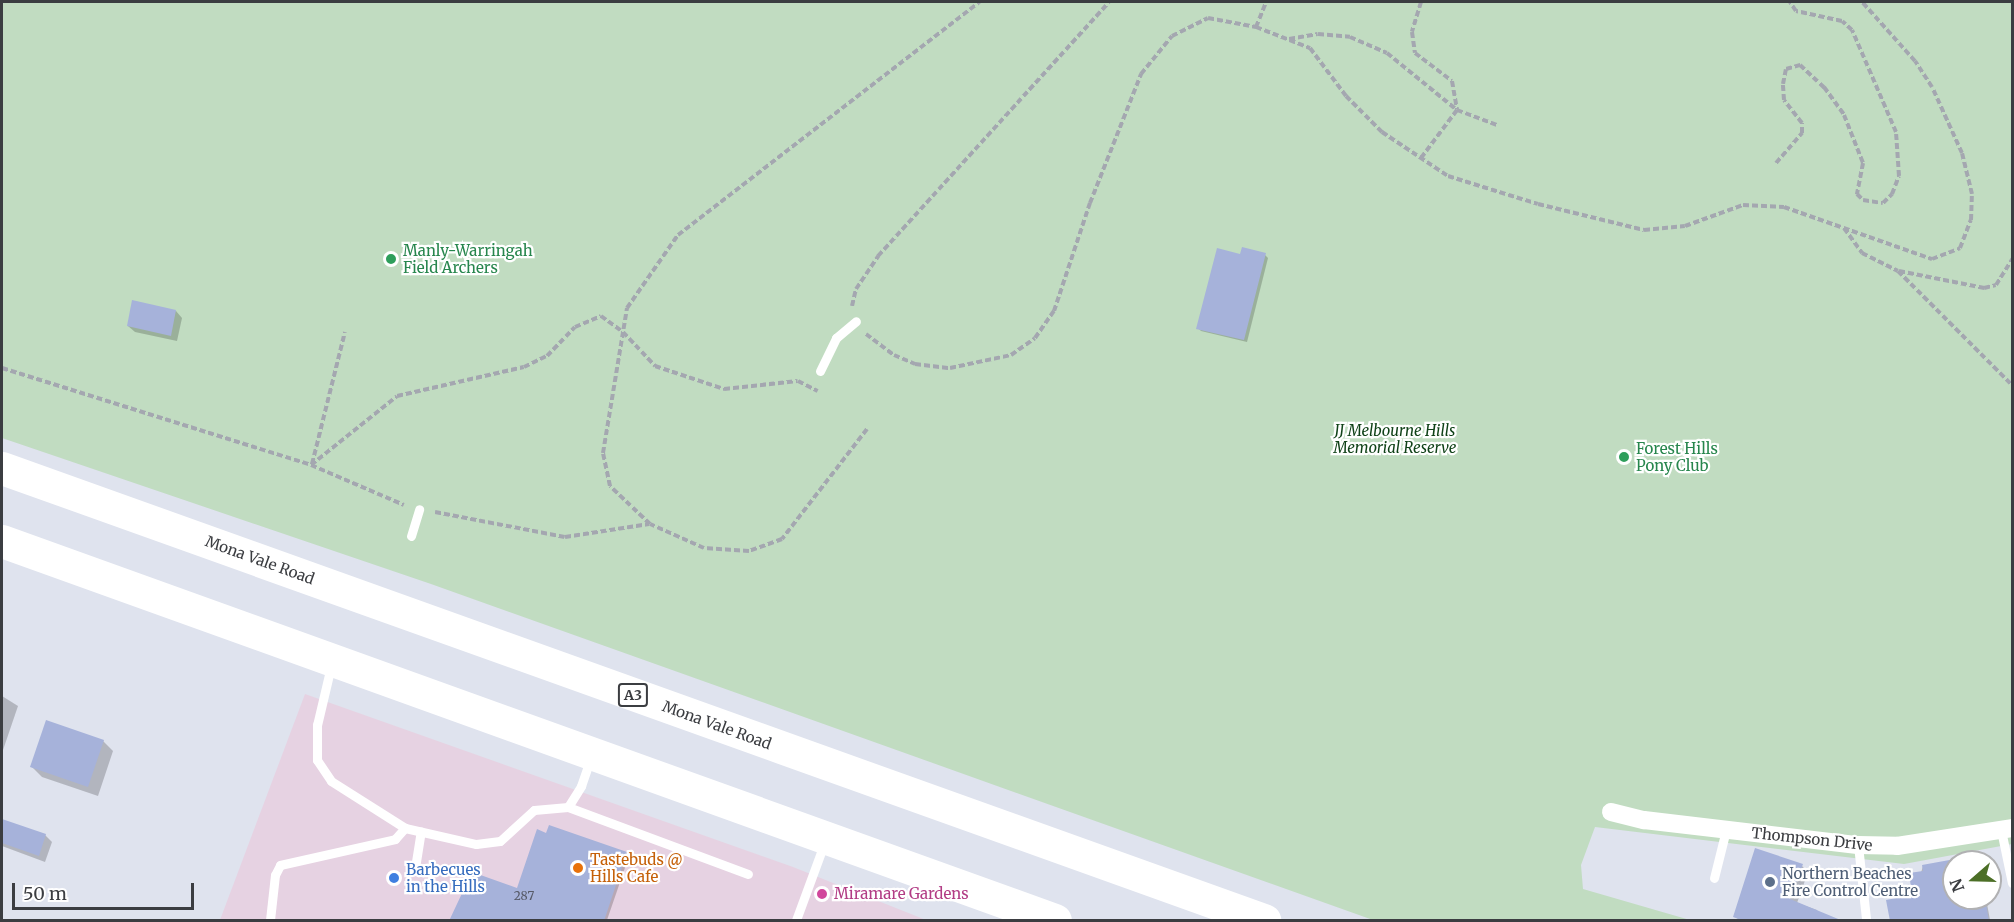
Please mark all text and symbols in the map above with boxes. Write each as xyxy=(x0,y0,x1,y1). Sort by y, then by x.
place label: Manly-Warringah Field Archers xyxy=(403,241,533,276)
marker: Manly-Warringah Field Archers xyxy=(384,252,398,266)
park label: JJ Melbourne Hills Memorial Reserve xyxy=(1333,421,1457,456)
place label: Forest Hills Pony Club xyxy=(1636,439,1718,474)
marker: Forest Hills Pony Club xyxy=(1617,450,1631,464)
street label: Mona Vale Road xyxy=(203,532,317,588)
road number: A3 xyxy=(616,684,650,706)
street label: Mona Vale Road xyxy=(660,697,774,753)
street label: Thompson Drive xyxy=(1751,824,1873,854)
place label: Tastebuds @ Hills Cafe xyxy=(590,850,683,885)
north arrow xyxy=(1942,850,2002,910)
place label: Barbecues in the Hills xyxy=(406,860,485,895)
marker: Tastebuds @ Hills Cafe xyxy=(571,861,585,875)
place label: Northern Beaches Fire Control Centre xyxy=(1782,864,1918,899)
scale bar xyxy=(15,871,196,909)
marker: Barbecues in the Hills xyxy=(387,871,401,885)
marker: Northern Beaches Fire Control Centre xyxy=(1763,875,1777,889)
text: N xyxy=(1945,876,1969,895)
text: 50 m xyxy=(23,882,67,905)
place label: Miramare Gardens xyxy=(834,885,968,903)
marker: Miramare Gardens xyxy=(815,887,829,901)
house number: 287 xyxy=(514,889,534,903)

